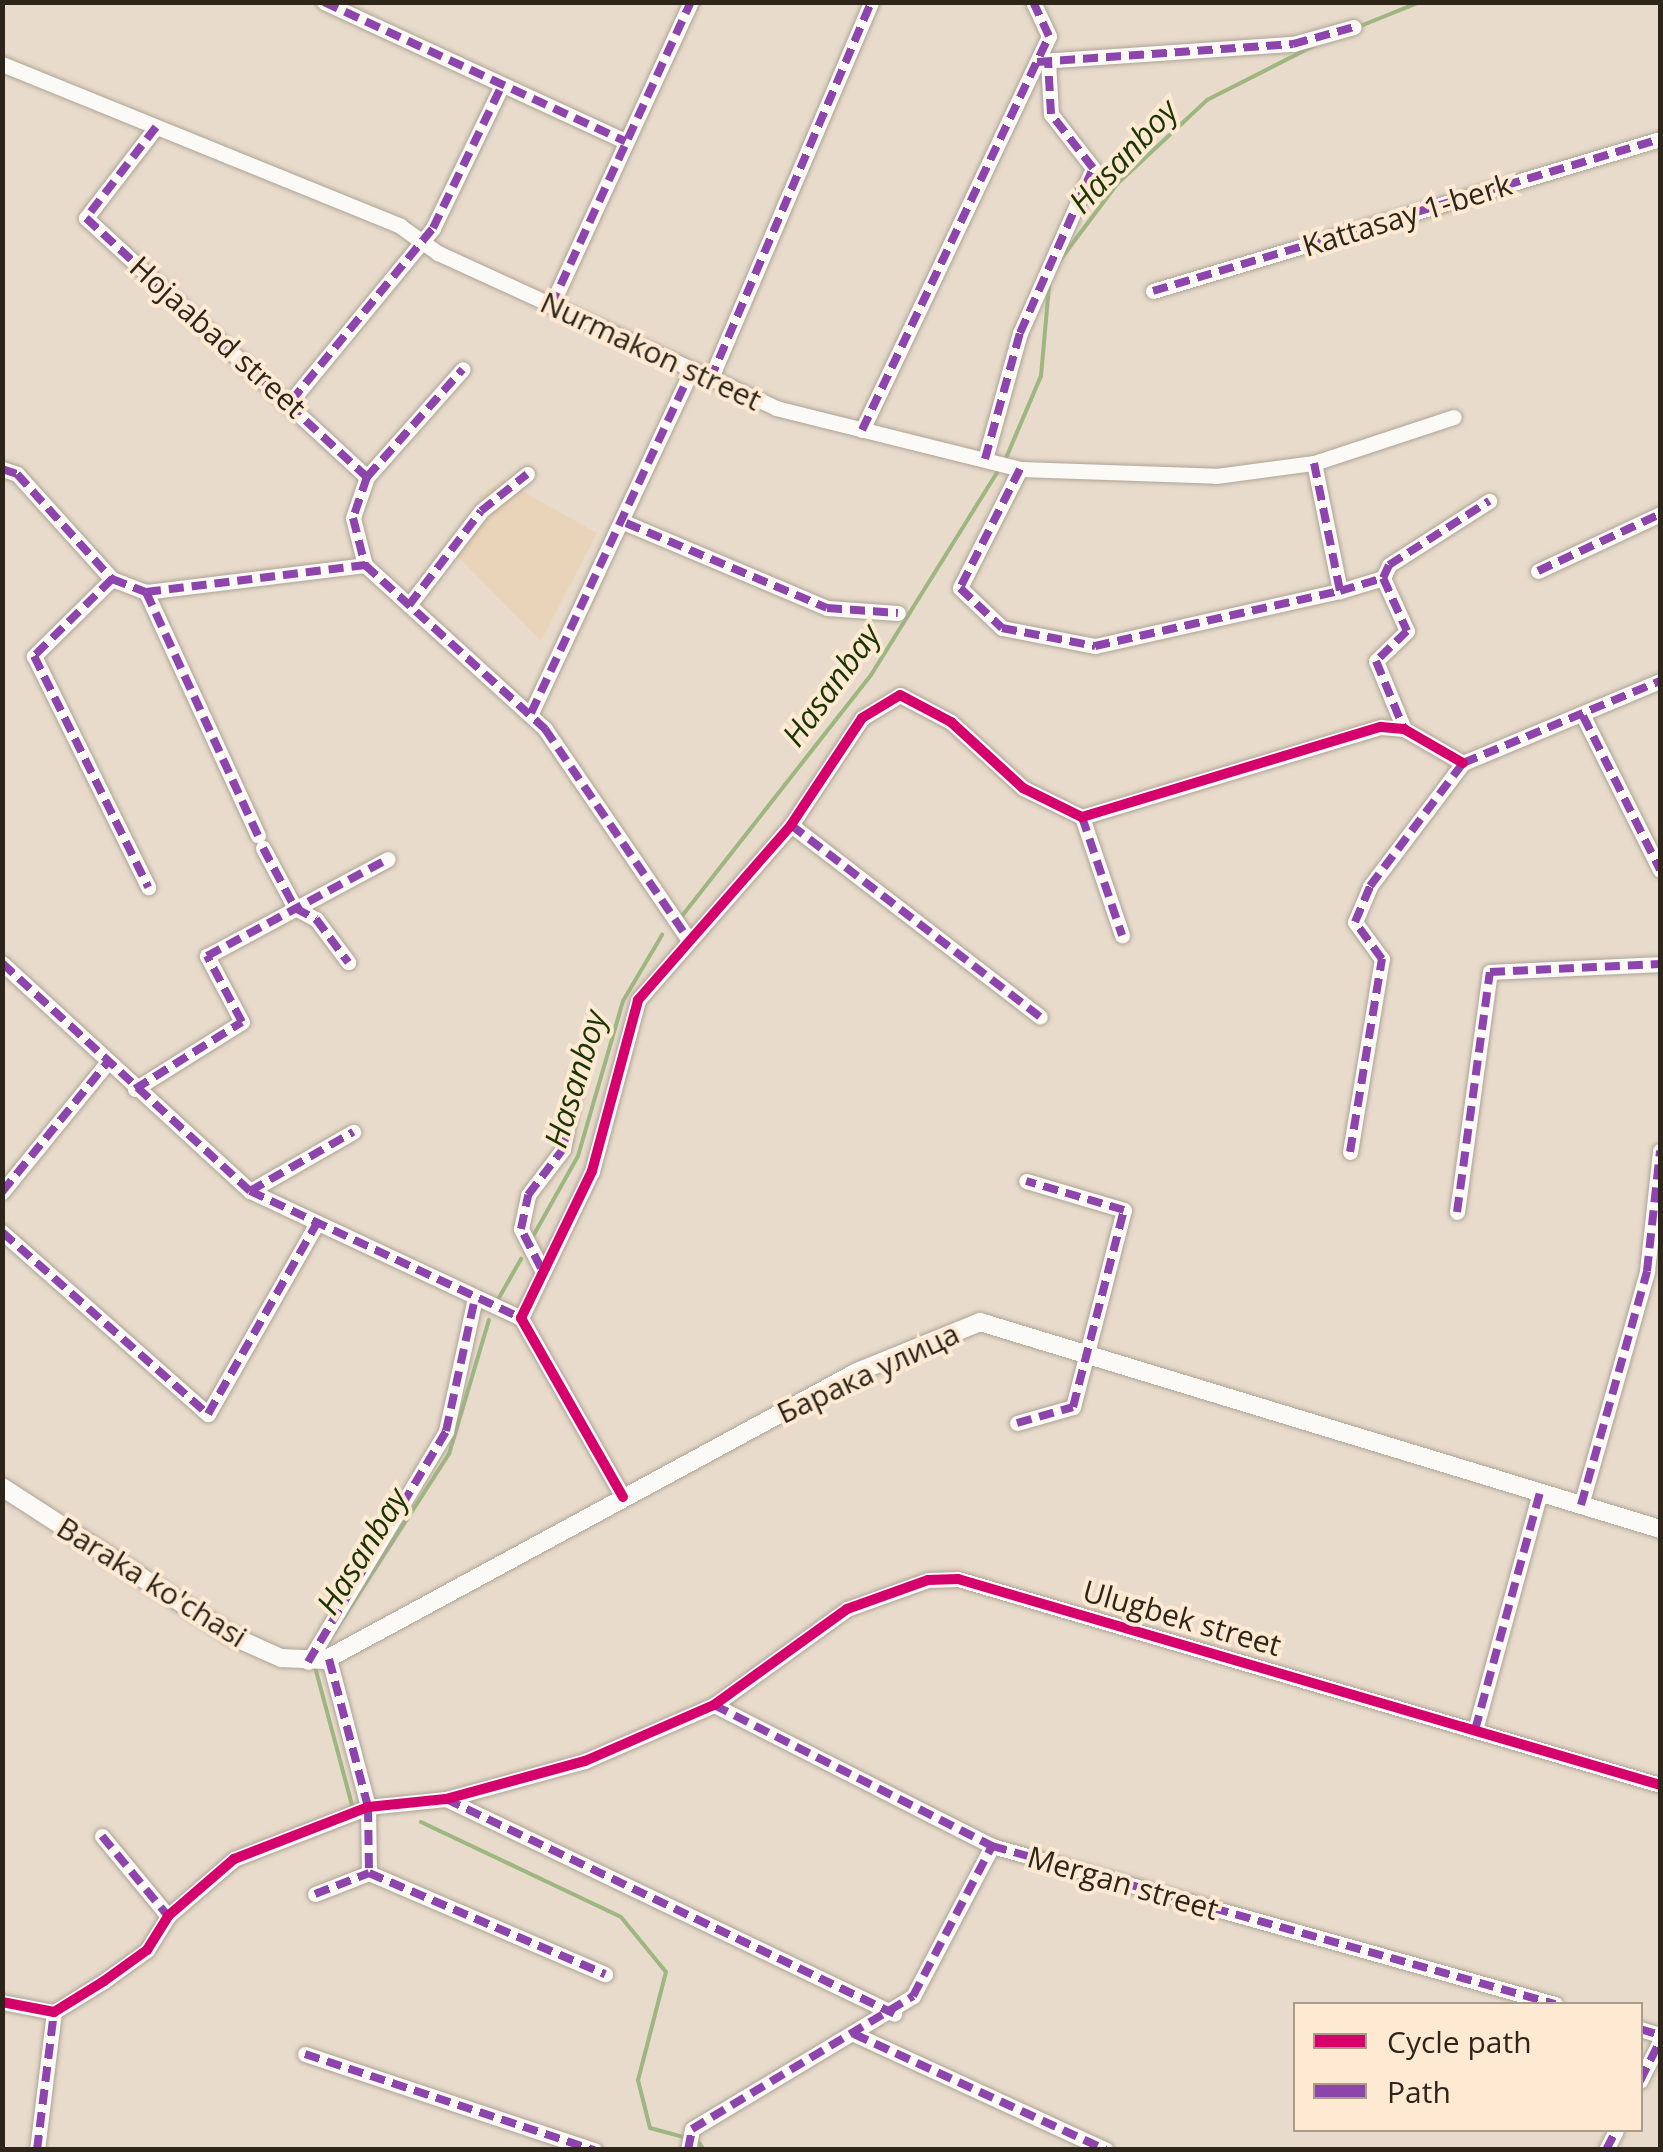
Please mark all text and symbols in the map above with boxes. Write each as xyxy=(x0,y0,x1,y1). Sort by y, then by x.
water label: Hasanboy xyxy=(1061,91,1185,221)
street label: Kattasay 1-berk xyxy=(1298,166,1516,264)
street label: Hojaabad street xyxy=(123,249,313,425)
street label: Nurmakon street xyxy=(535,284,767,418)
water label: Hasanbay xyxy=(774,616,888,754)
water label: Hasanboy xyxy=(536,1006,614,1152)
street label: Барака улица xyxy=(771,1315,965,1431)
water label: Hasanbay xyxy=(308,1481,416,1621)
street label: Baraka ko'chasi xyxy=(50,1509,254,1655)
street label: Ulugbek street xyxy=(1079,1573,1285,1663)
street label: Mergan street xyxy=(1023,1839,1223,1927)
legend xyxy=(1293,2002,1643,2132)
text: Cycle path xyxy=(1387,2021,1532,2062)
text: Path xyxy=(1387,2071,1451,2112)

